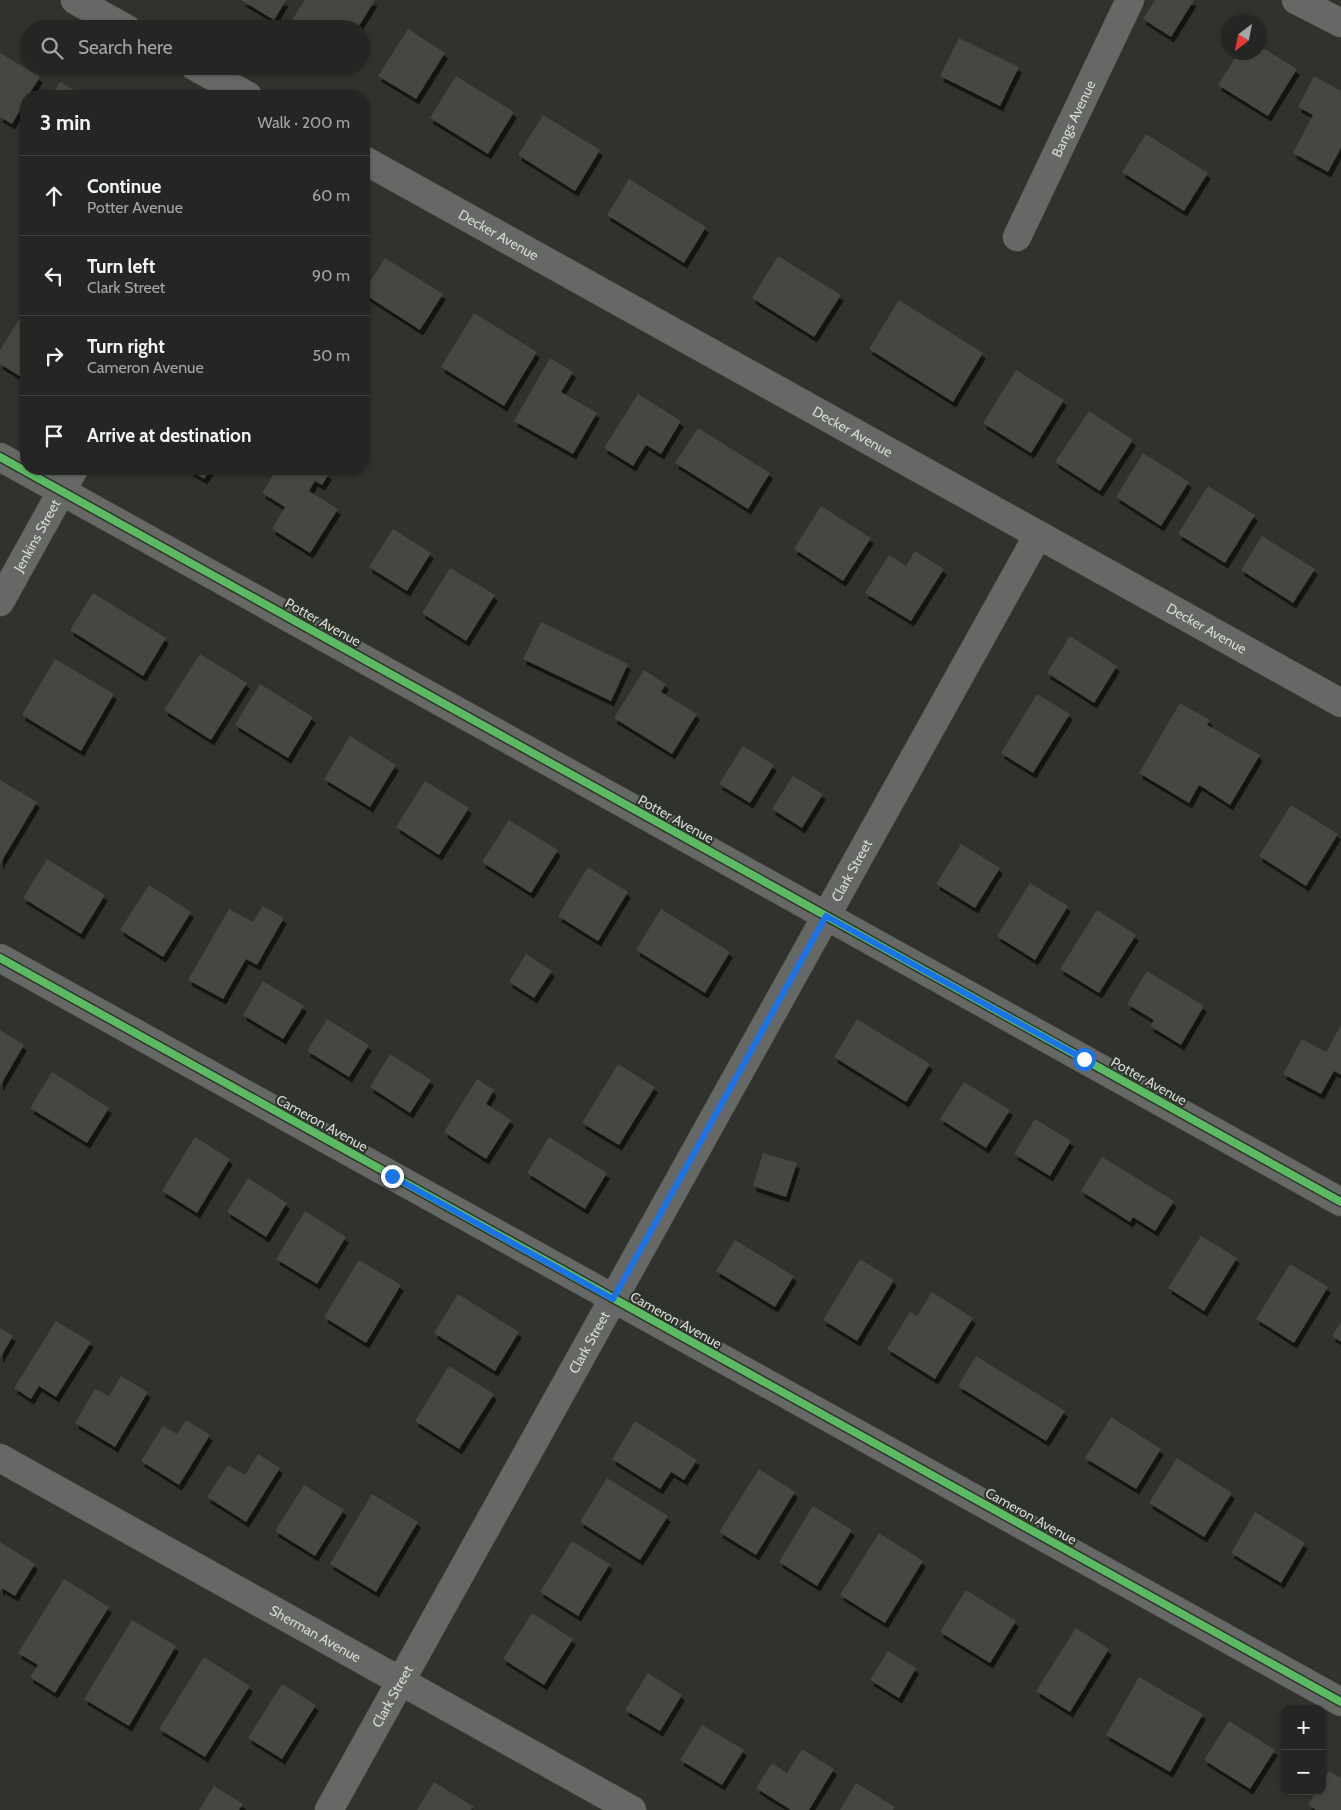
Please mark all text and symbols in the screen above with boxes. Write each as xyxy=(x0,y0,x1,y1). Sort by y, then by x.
north arrow xyxy=(1221,15,1266,60)
search box xyxy=(20,20,370,75)
icon: search xyxy=(38,34,66,62)
text: Search here xyxy=(78,36,172,59)
street label: Bangs Avenue xyxy=(1047,77,1099,160)
text: 3 min xyxy=(40,110,91,135)
text: Walk · 200 m xyxy=(258,113,350,132)
text: Continue xyxy=(87,175,161,198)
icon: ahead xyxy=(40,182,68,210)
text: 60 m xyxy=(312,186,350,205)
text: Potter Avenue xyxy=(87,198,183,217)
street label: Decker Avenue xyxy=(455,205,542,264)
text: Turn left xyxy=(87,255,155,278)
icon: left xyxy=(40,262,68,290)
text: 90 m xyxy=(312,266,350,285)
text: Clark Street xyxy=(87,278,165,297)
text: Turn right xyxy=(87,335,165,358)
icon: right xyxy=(40,342,68,370)
text: 50 m xyxy=(313,346,350,365)
text: Cameron Avenue xyxy=(87,358,204,377)
street label: Decker Avenue xyxy=(809,402,896,461)
icon: arrive xyxy=(40,422,68,450)
text: Arrive at destination xyxy=(87,424,251,447)
street label: Jenkins Street xyxy=(9,496,64,576)
street label: Potter Avenue xyxy=(282,594,364,650)
street label: Decker Avenue xyxy=(1163,599,1250,658)
street label: Potter Avenue xyxy=(635,791,717,847)
street label: Clark Street xyxy=(827,836,876,905)
route start xyxy=(1073,1048,1096,1071)
street label: Potter Avenue xyxy=(1108,1053,1190,1109)
street label: Cameron Avenue xyxy=(273,1090,371,1156)
route end xyxy=(381,1165,404,1188)
street label: Cameron Avenue xyxy=(627,1287,725,1353)
street label: Clark Street xyxy=(564,1308,614,1377)
street label: Cameron Avenue xyxy=(982,1483,1080,1549)
street label: Sherman Avenue xyxy=(267,1601,364,1666)
street label: Clark Street xyxy=(368,1662,417,1731)
map controls xyxy=(1281,1705,1326,1795)
button: + xyxy=(1281,1705,1326,1750)
button: − xyxy=(1281,1750,1326,1795)

